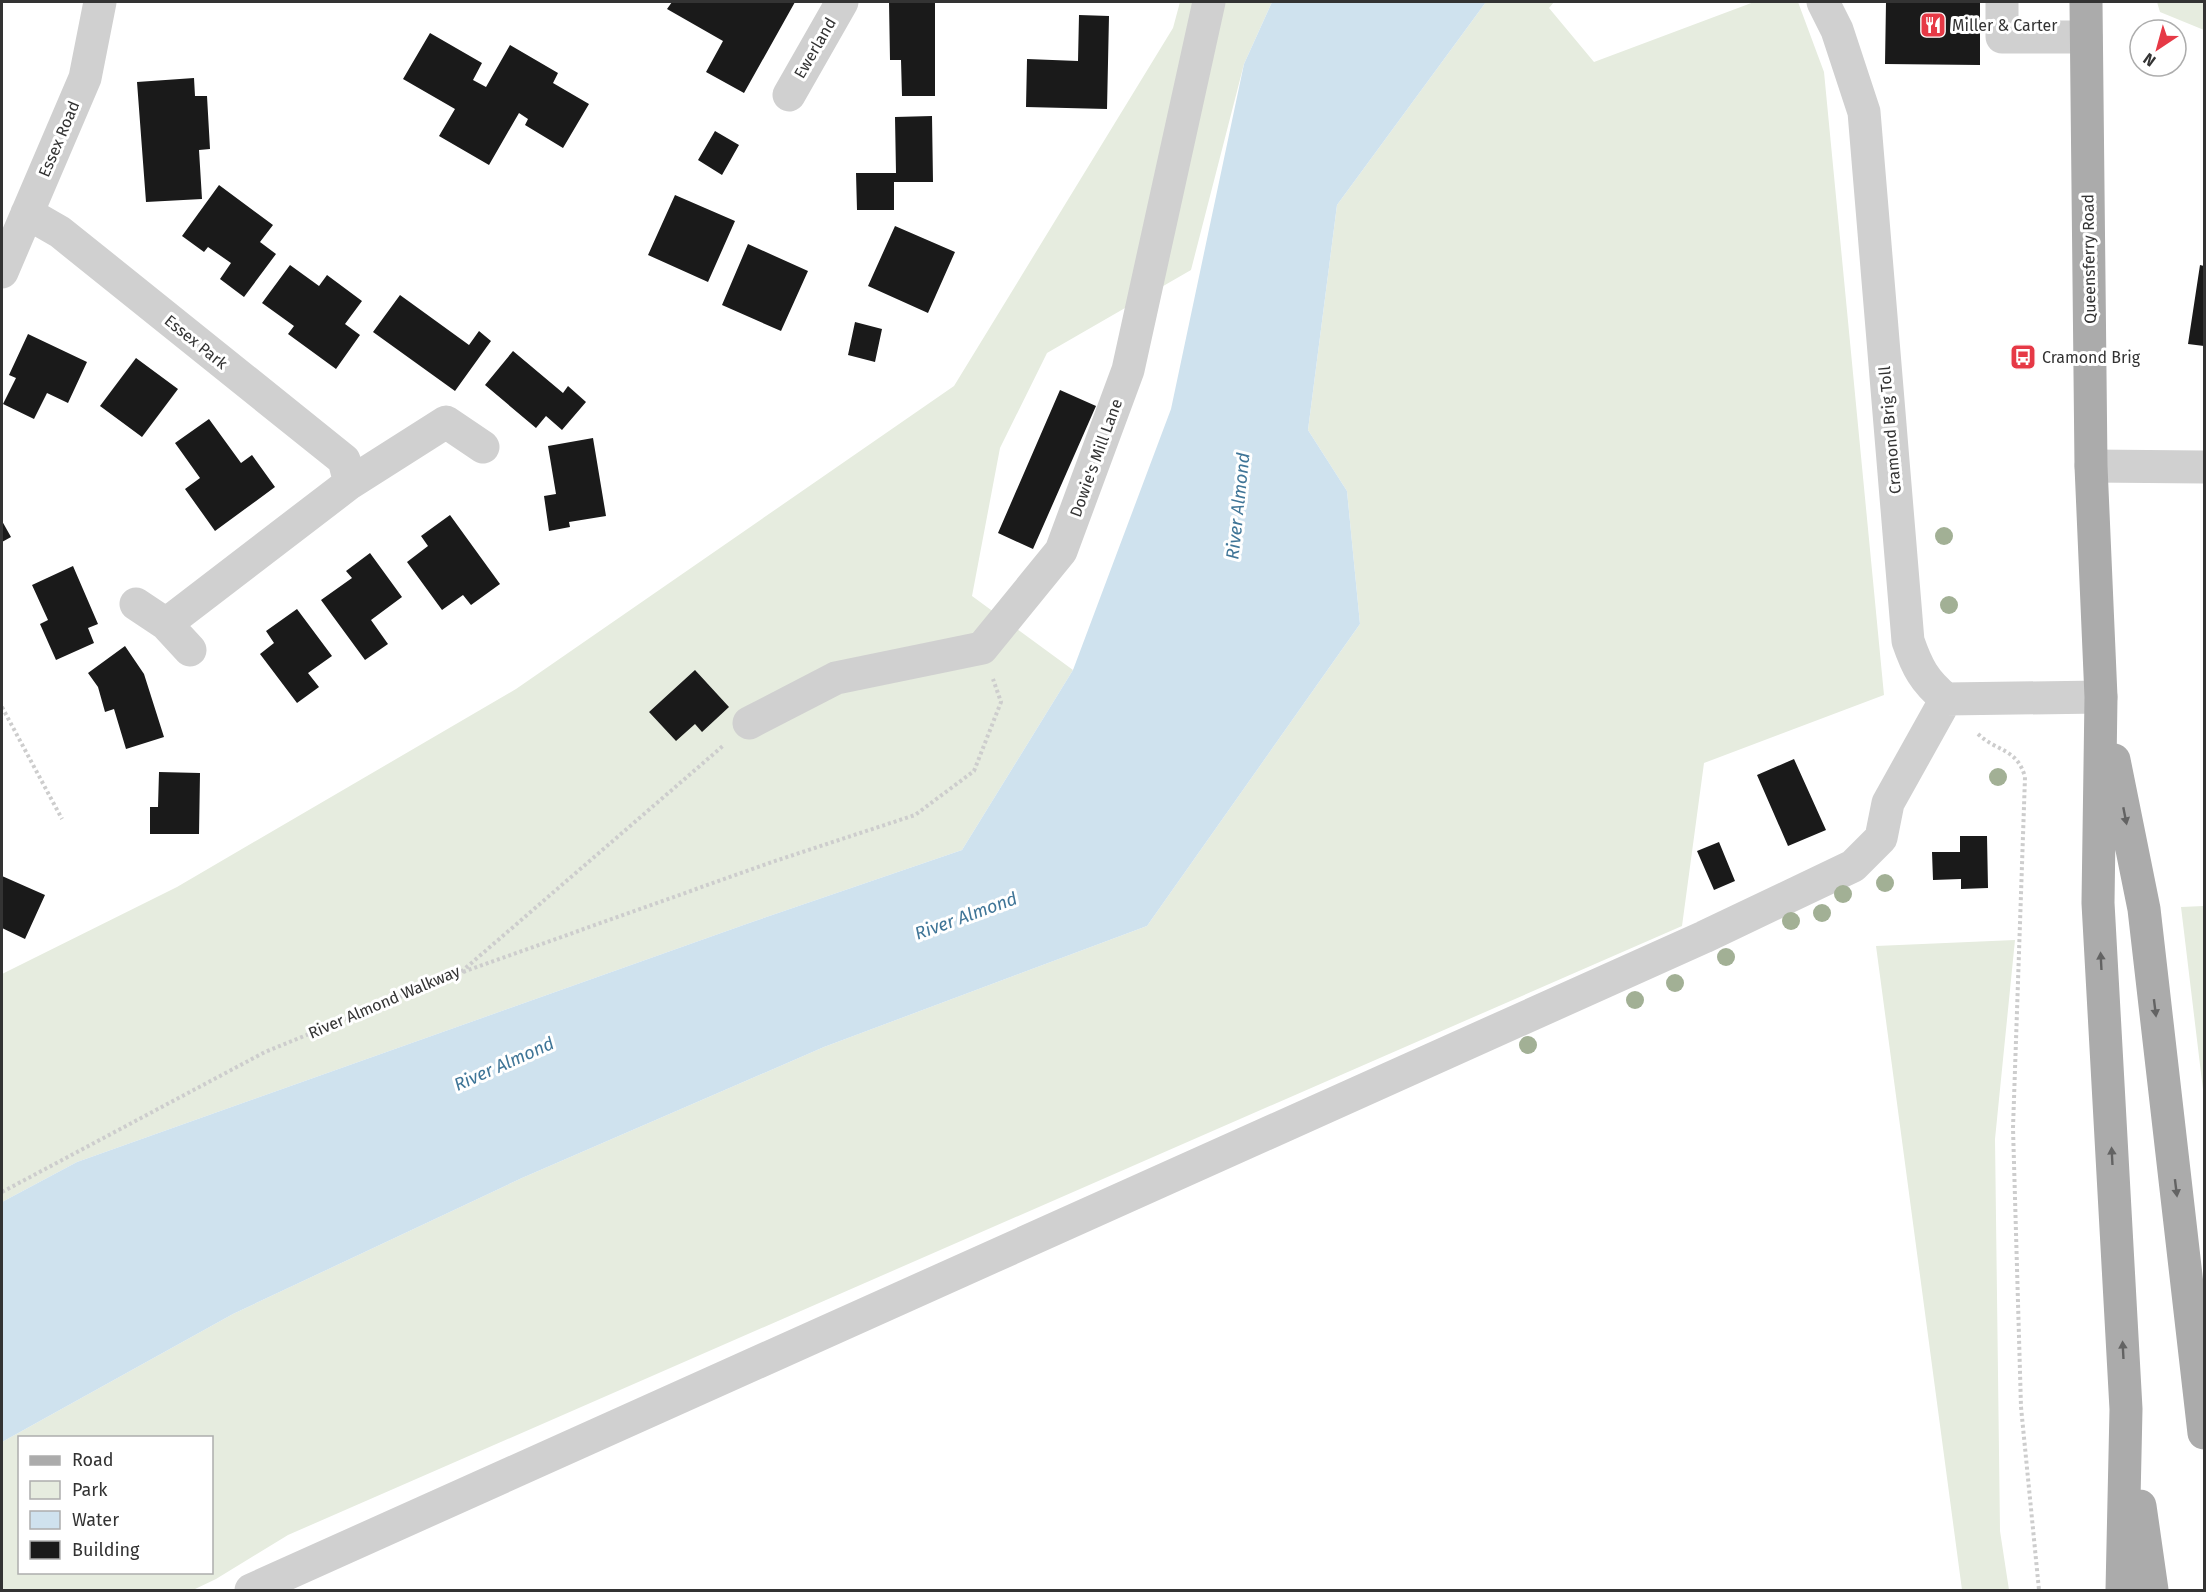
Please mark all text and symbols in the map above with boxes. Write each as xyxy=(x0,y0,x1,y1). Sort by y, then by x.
restaurant icon: Miller & Carter xyxy=(1918,10,1948,40)
street label: Ewerland xyxy=(790,14,840,82)
place label: Miller & Carter xyxy=(1952,16,2058,35)
north arrow xyxy=(2128,18,2188,78)
text: N xyxy=(2140,49,2159,71)
street label: Essex Road xyxy=(34,98,84,180)
street label: Queensferry Road xyxy=(2078,194,2100,324)
street label: Essex Park xyxy=(161,311,232,374)
bus stop icon: Cramond Brig xyxy=(2008,342,2038,372)
place label: Cramond Brig xyxy=(2042,348,2141,367)
street label: Cramond Brig Toll xyxy=(1875,365,1905,495)
street label: Dowie's Mill Lane xyxy=(1066,396,1126,520)
water label: River Almond xyxy=(1221,451,1255,561)
one-way arrow xyxy=(2121,807,2130,826)
water label: River Almond xyxy=(912,887,1021,945)
one-way arrow xyxy=(2097,951,2106,970)
street label: River Almond Walkway xyxy=(305,961,463,1043)
one-way arrow xyxy=(2150,999,2160,1018)
water label: River Almond xyxy=(450,1032,558,1096)
one-way arrow xyxy=(2108,1146,2117,1165)
one-way arrow xyxy=(2171,1179,2181,1198)
one-way arrow xyxy=(2118,1341,2128,1360)
legend xyxy=(18,1436,213,1574)
text: Road xyxy=(72,1449,114,1471)
text: Park xyxy=(72,1479,108,1501)
text: Water xyxy=(72,1509,119,1531)
text: Building xyxy=(72,1539,140,1561)

